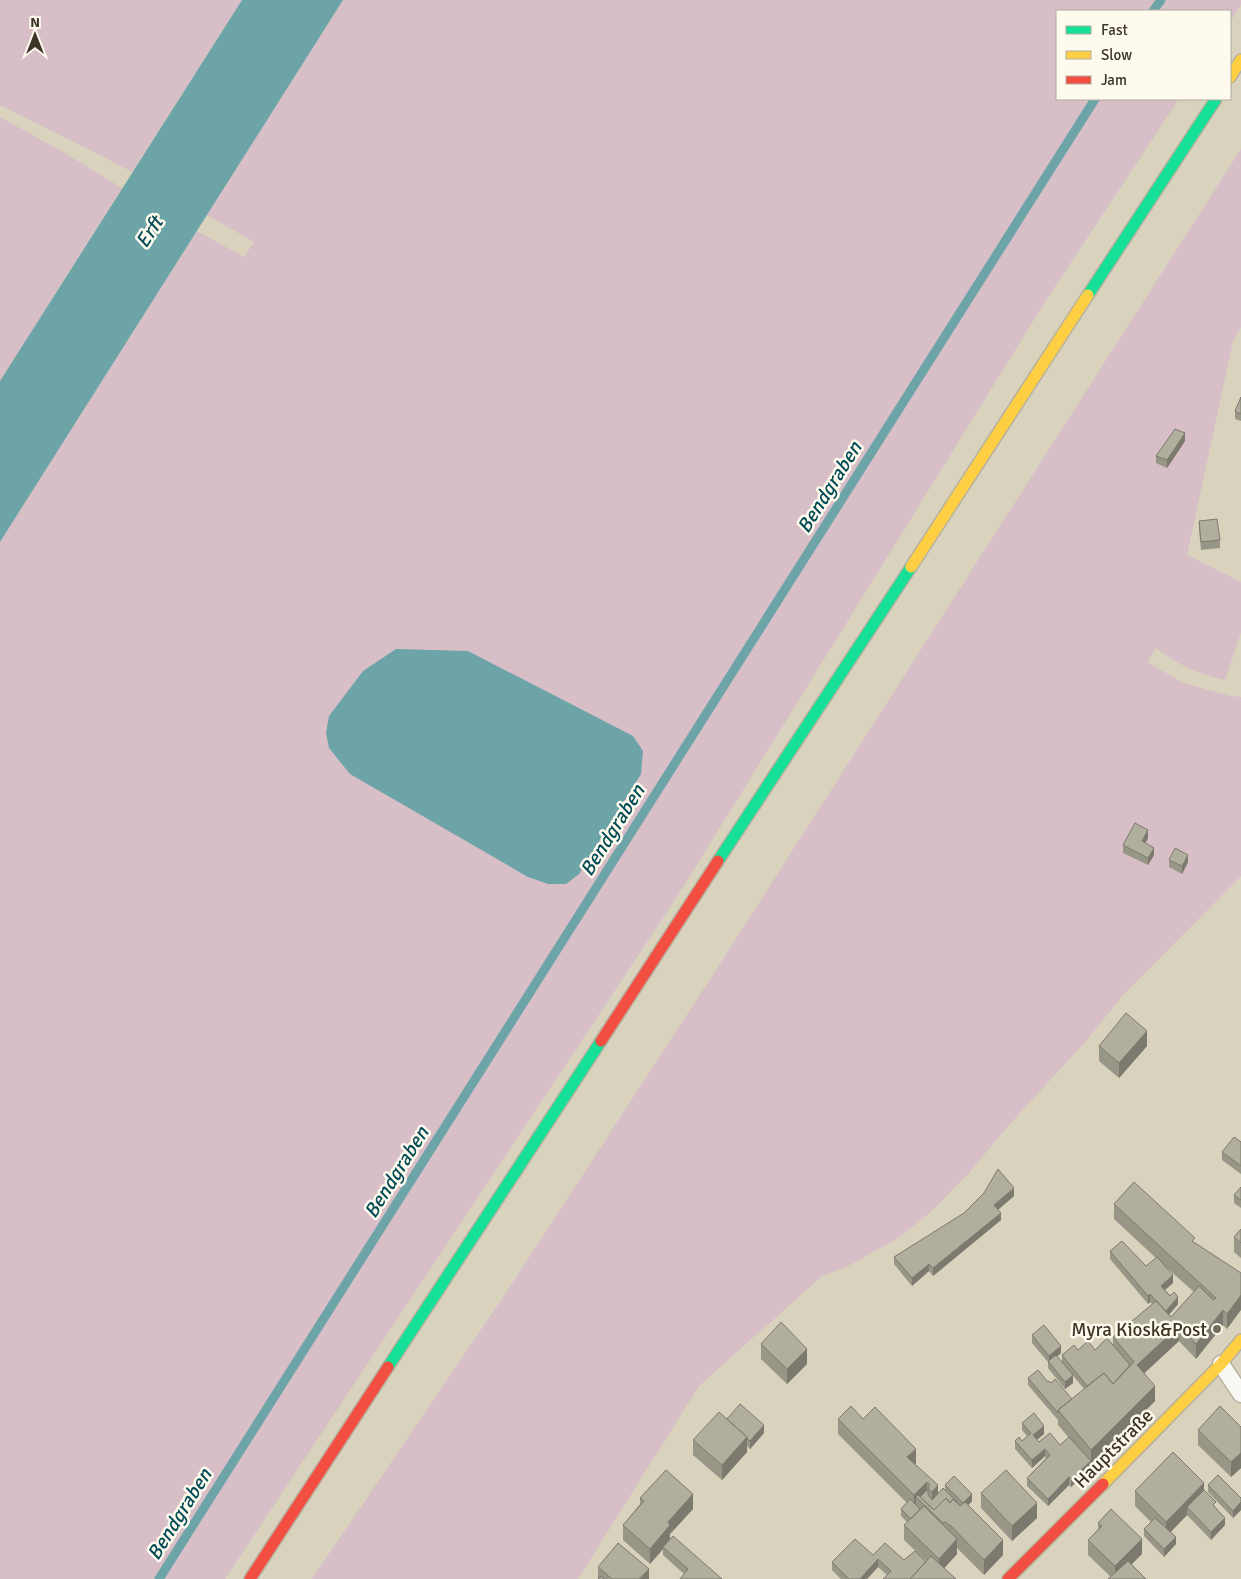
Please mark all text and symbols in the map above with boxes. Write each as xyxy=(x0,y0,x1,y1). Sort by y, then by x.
north arrow xyxy=(10,10,60,60)
legend xyxy=(1056,10,1231,100)
text: N xyxy=(30,14,40,31)
text: Fast xyxy=(1101,21,1128,39)
text: Slow xyxy=(1101,46,1132,64)
text: Jam xyxy=(1101,71,1127,89)
water label: Erft xyxy=(130,210,170,253)
water label: Bendgraben xyxy=(792,436,868,538)
water label: Bendgraben xyxy=(575,779,651,881)
water label: Bendgraben xyxy=(359,1121,435,1223)
place label: Myra Kiosk&Post xyxy=(1071,1318,1207,1342)
marker: Myra Kiosk&Post xyxy=(1211,1323,1223,1335)
street label: Hauptstraße xyxy=(1069,1404,1158,1493)
water label: Bendgraben xyxy=(142,1463,218,1565)

